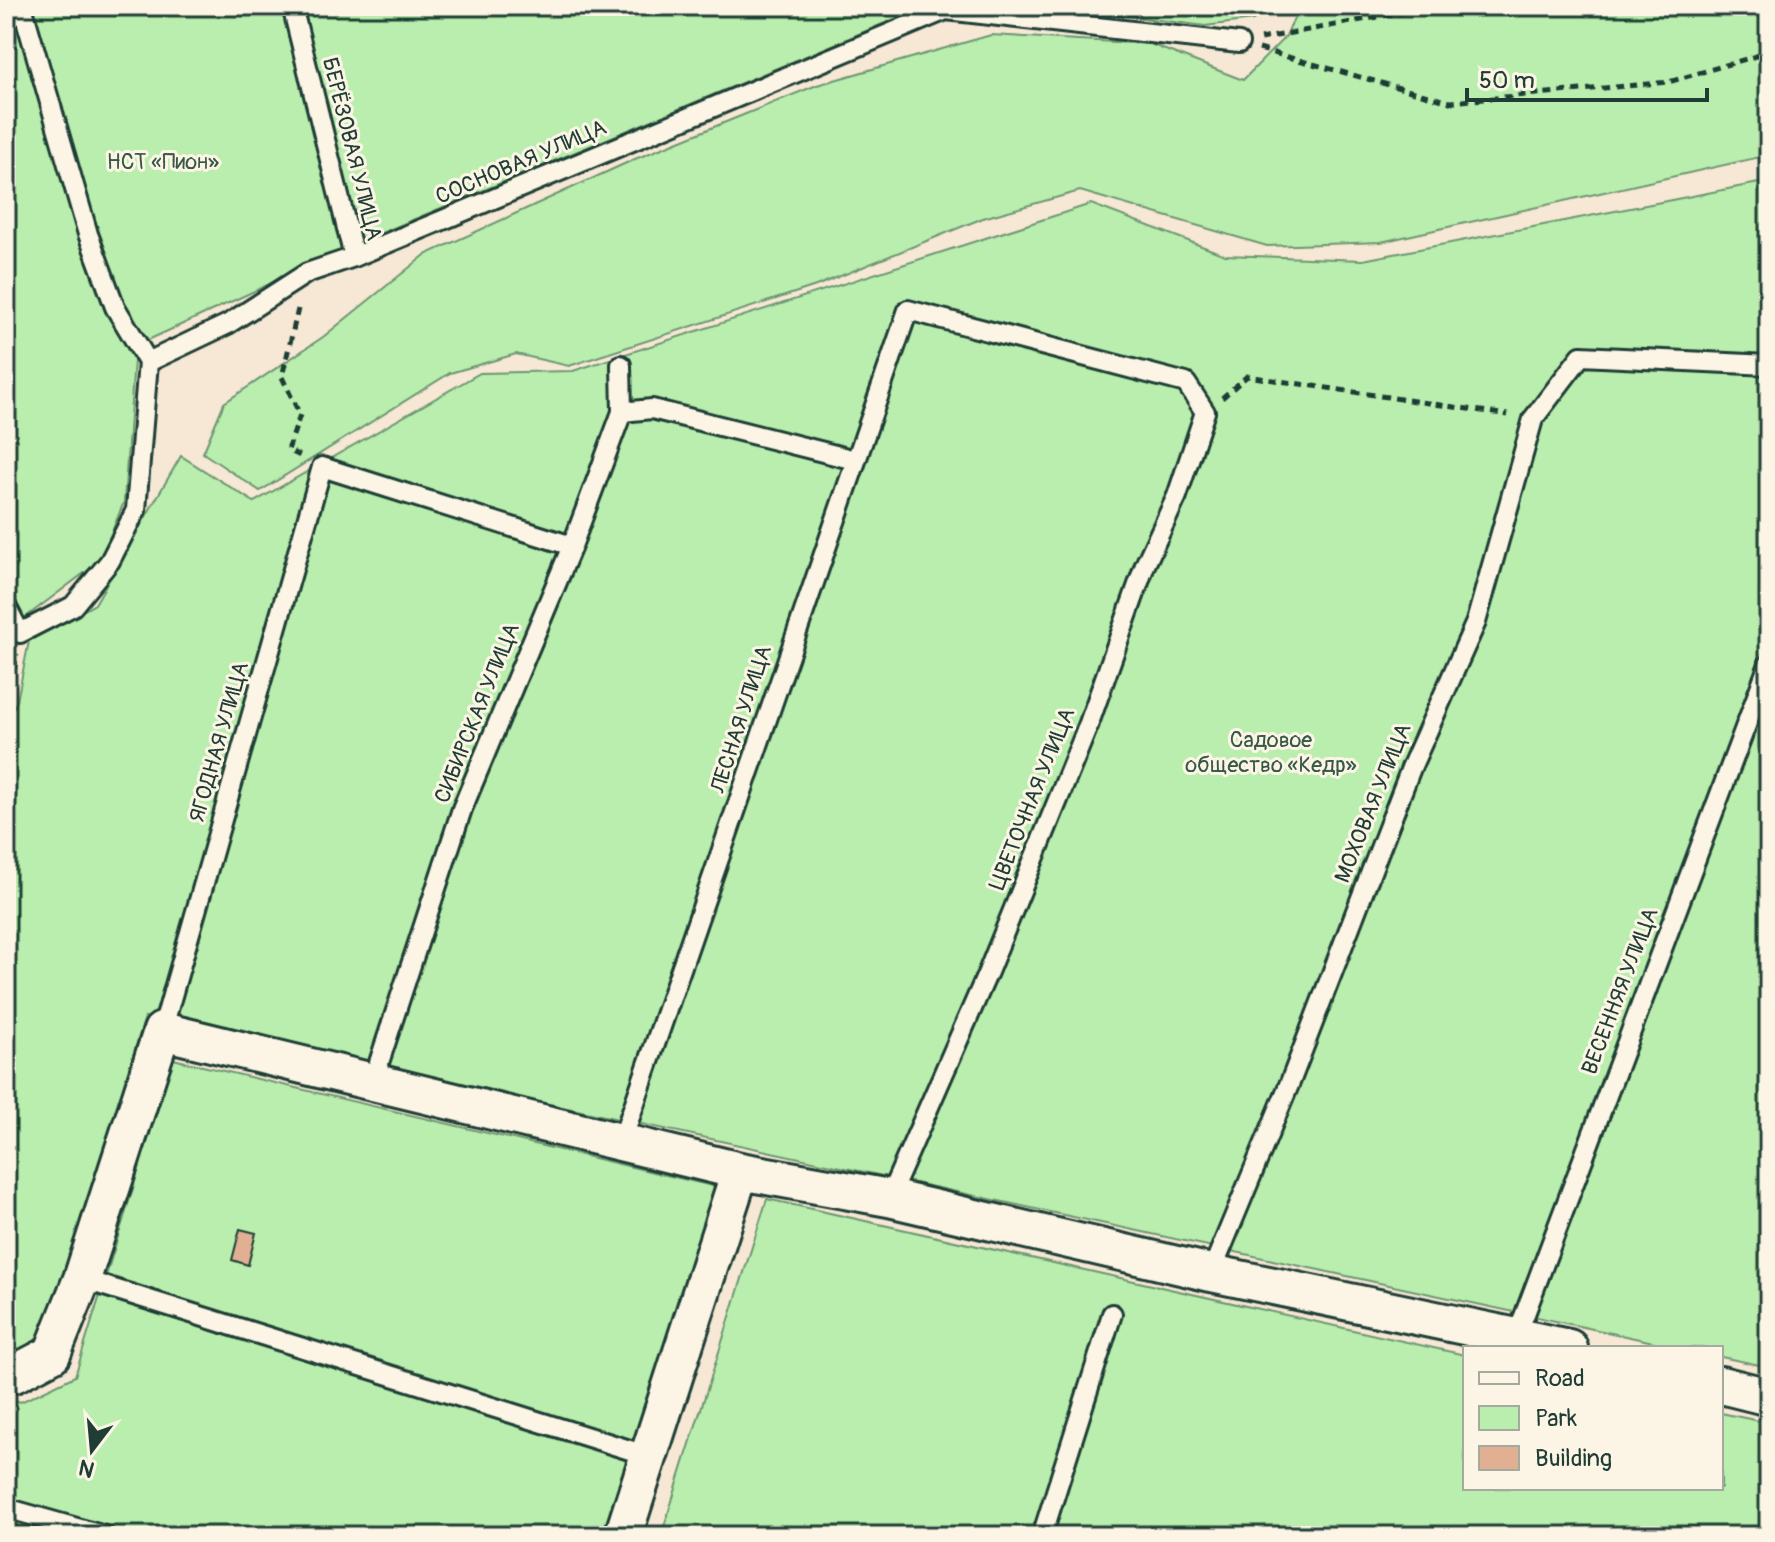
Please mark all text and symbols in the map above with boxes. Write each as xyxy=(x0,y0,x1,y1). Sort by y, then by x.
scale bar xyxy=(1467,52,1707,102)
street label: БЕРЁЗОВАЯ УЛИЦА xyxy=(316,54,388,244)
text: 50 m xyxy=(1479,66,1535,95)
street label: СОСНОВАЯ УЛИЦА xyxy=(431,113,611,211)
park label: НСТ «Пион» xyxy=(107,148,219,176)
street label: СИБИРСКАЯ УЛИЦА xyxy=(428,619,526,807)
street label: ЛЕСНАЯ УЛИЦА xyxy=(704,642,778,797)
street label: ЯГОДНАЯ УЛИЦА xyxy=(183,659,255,825)
street label: ЦВЕТОЧНАЯ УЛИЦА xyxy=(983,704,1081,894)
street label: МОХОВАЯ УЛИЦА xyxy=(1328,719,1418,887)
park label: Садовое общество «Кедр» xyxy=(1185,726,1357,779)
street label: ВЕСЕННЯЯ УЛИЦА xyxy=(1575,904,1665,1078)
legend xyxy=(1463,1346,1723,1490)
text: Road xyxy=(1535,1364,1585,1393)
text: Park xyxy=(1535,1404,1577,1433)
north arrow xyxy=(52,1410,132,1490)
text: Building xyxy=(1535,1444,1612,1473)
text: N xyxy=(76,1453,98,1484)

